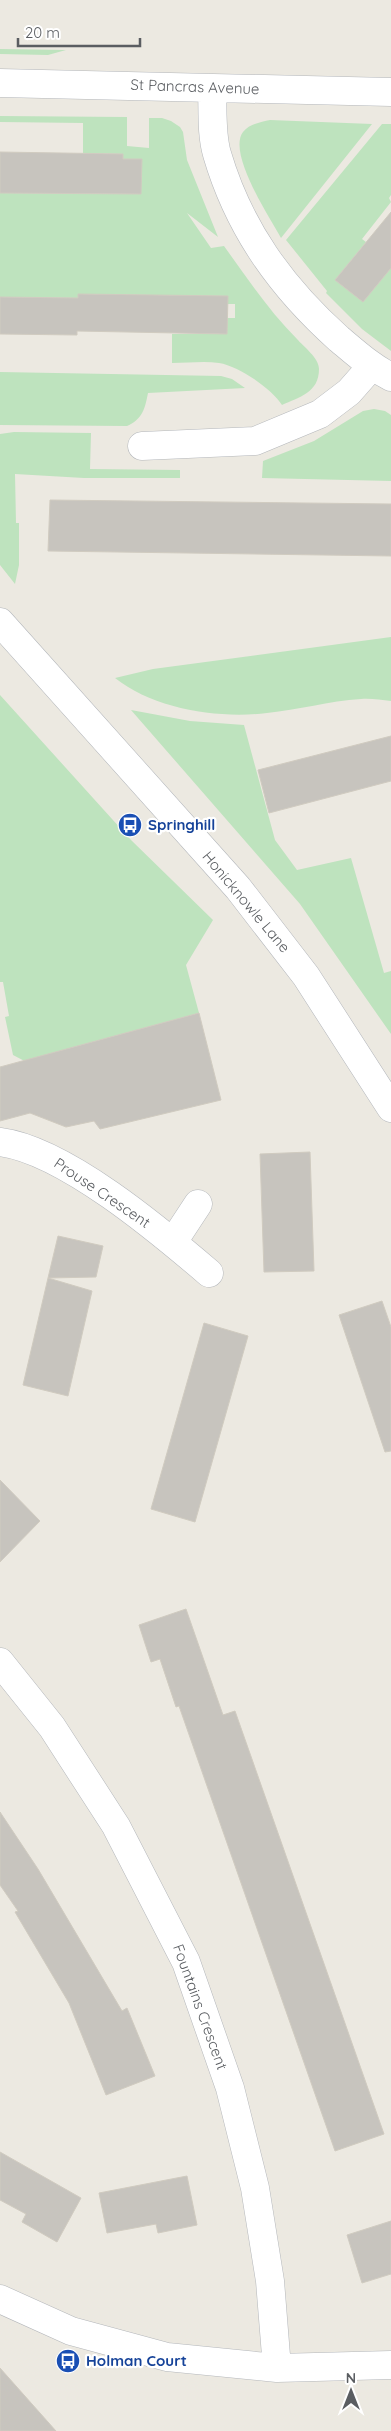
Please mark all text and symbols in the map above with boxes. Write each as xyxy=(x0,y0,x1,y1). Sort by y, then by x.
scale bar xyxy=(18,15,140,47)
text: 20 m xyxy=(25,23,60,42)
street label: St Pancras Avenue xyxy=(130,75,260,98)
bus stop icon: Springhill xyxy=(117,812,143,838)
place label: Springhill xyxy=(148,815,215,834)
street label: Honicknowle Lane xyxy=(198,847,294,956)
street label: Prouse Crescent xyxy=(50,1153,154,1232)
street label: Fountains Crescent xyxy=(169,1941,232,2072)
bus stop icon: Holman Court xyxy=(55,2348,81,2374)
place label: Holman Court xyxy=(86,2351,187,2370)
north arrow xyxy=(326,2366,376,2416)
text: N xyxy=(346,2369,356,2387)

